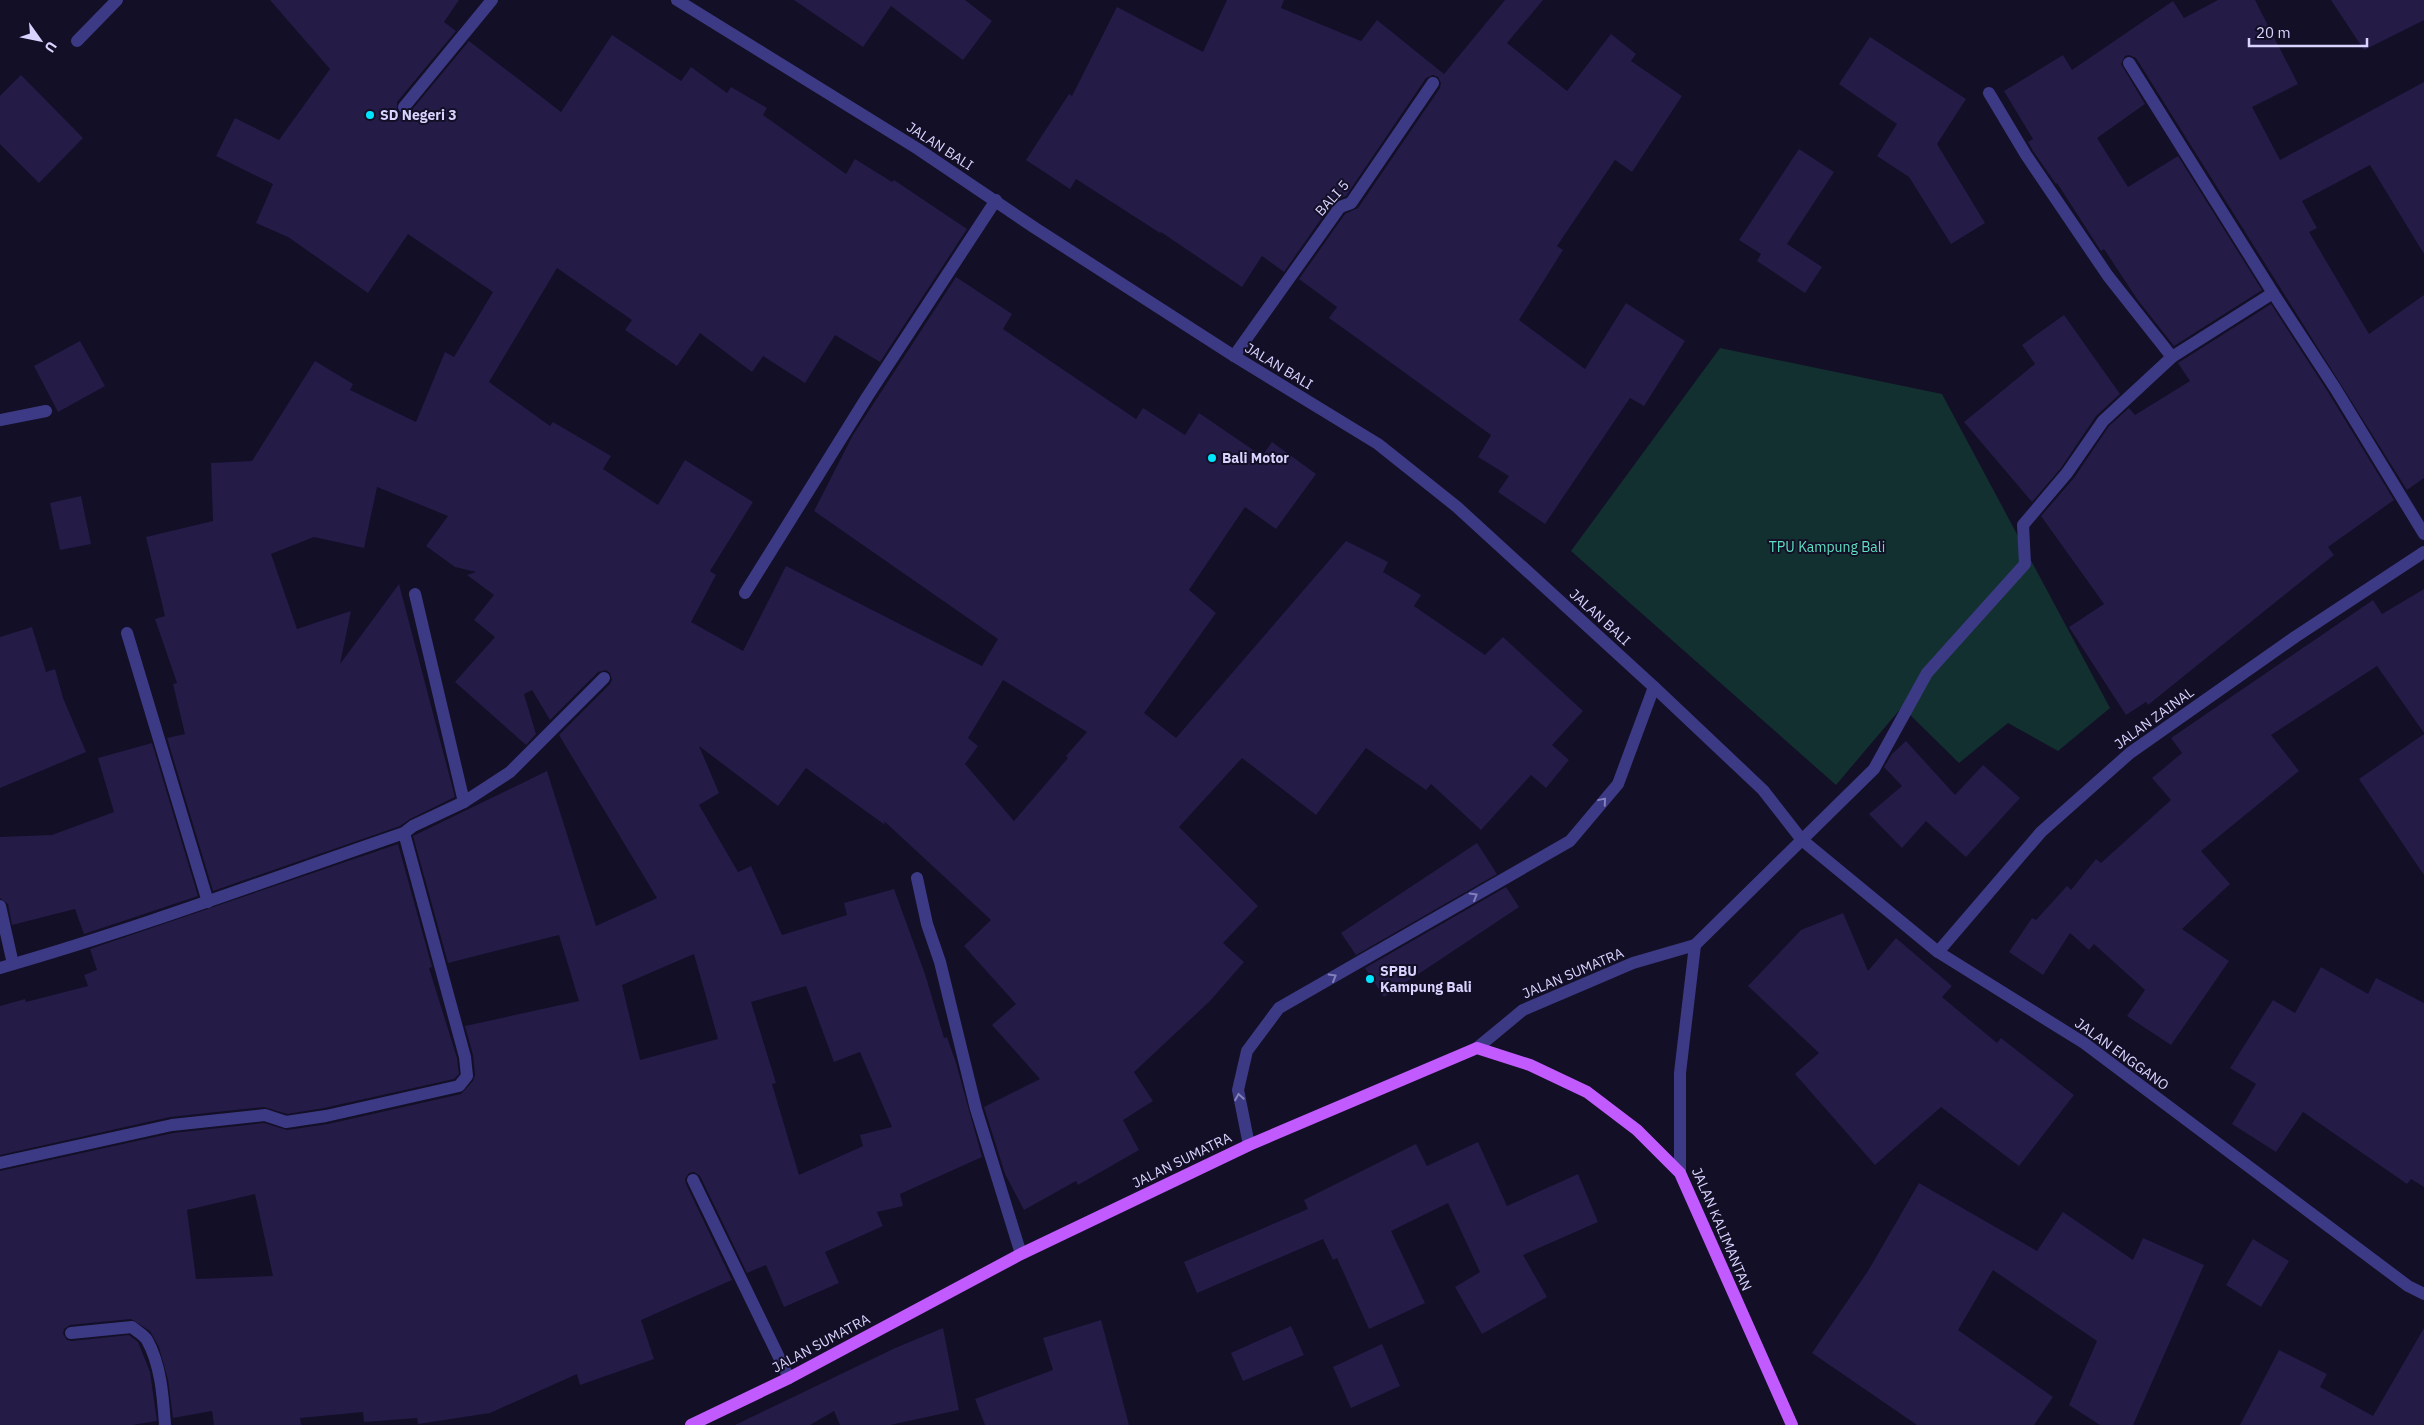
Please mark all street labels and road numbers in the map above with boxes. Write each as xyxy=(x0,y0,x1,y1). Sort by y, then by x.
street label: JALAN BALI xyxy=(903,118,977,174)
street label: BALI 5 xyxy=(1311,176,1353,220)
street label: JALAN BALI xyxy=(1242,339,1316,393)
street label: JALAN BALI xyxy=(1566,585,1634,649)
street label: JALAN ZAINAL xyxy=(2111,683,2197,753)
street label: JALAN SUMATRA xyxy=(1520,944,1626,1002)
street label: JALAN ENGGANO xyxy=(2071,1014,2173,1094)
street label: JALAN SUMATRA xyxy=(1129,1128,1235,1192)
street label: JALAN KALIMANTAN xyxy=(1688,1165,1756,1293)
street label: JALAN SUMATRA xyxy=(769,1310,873,1376)

